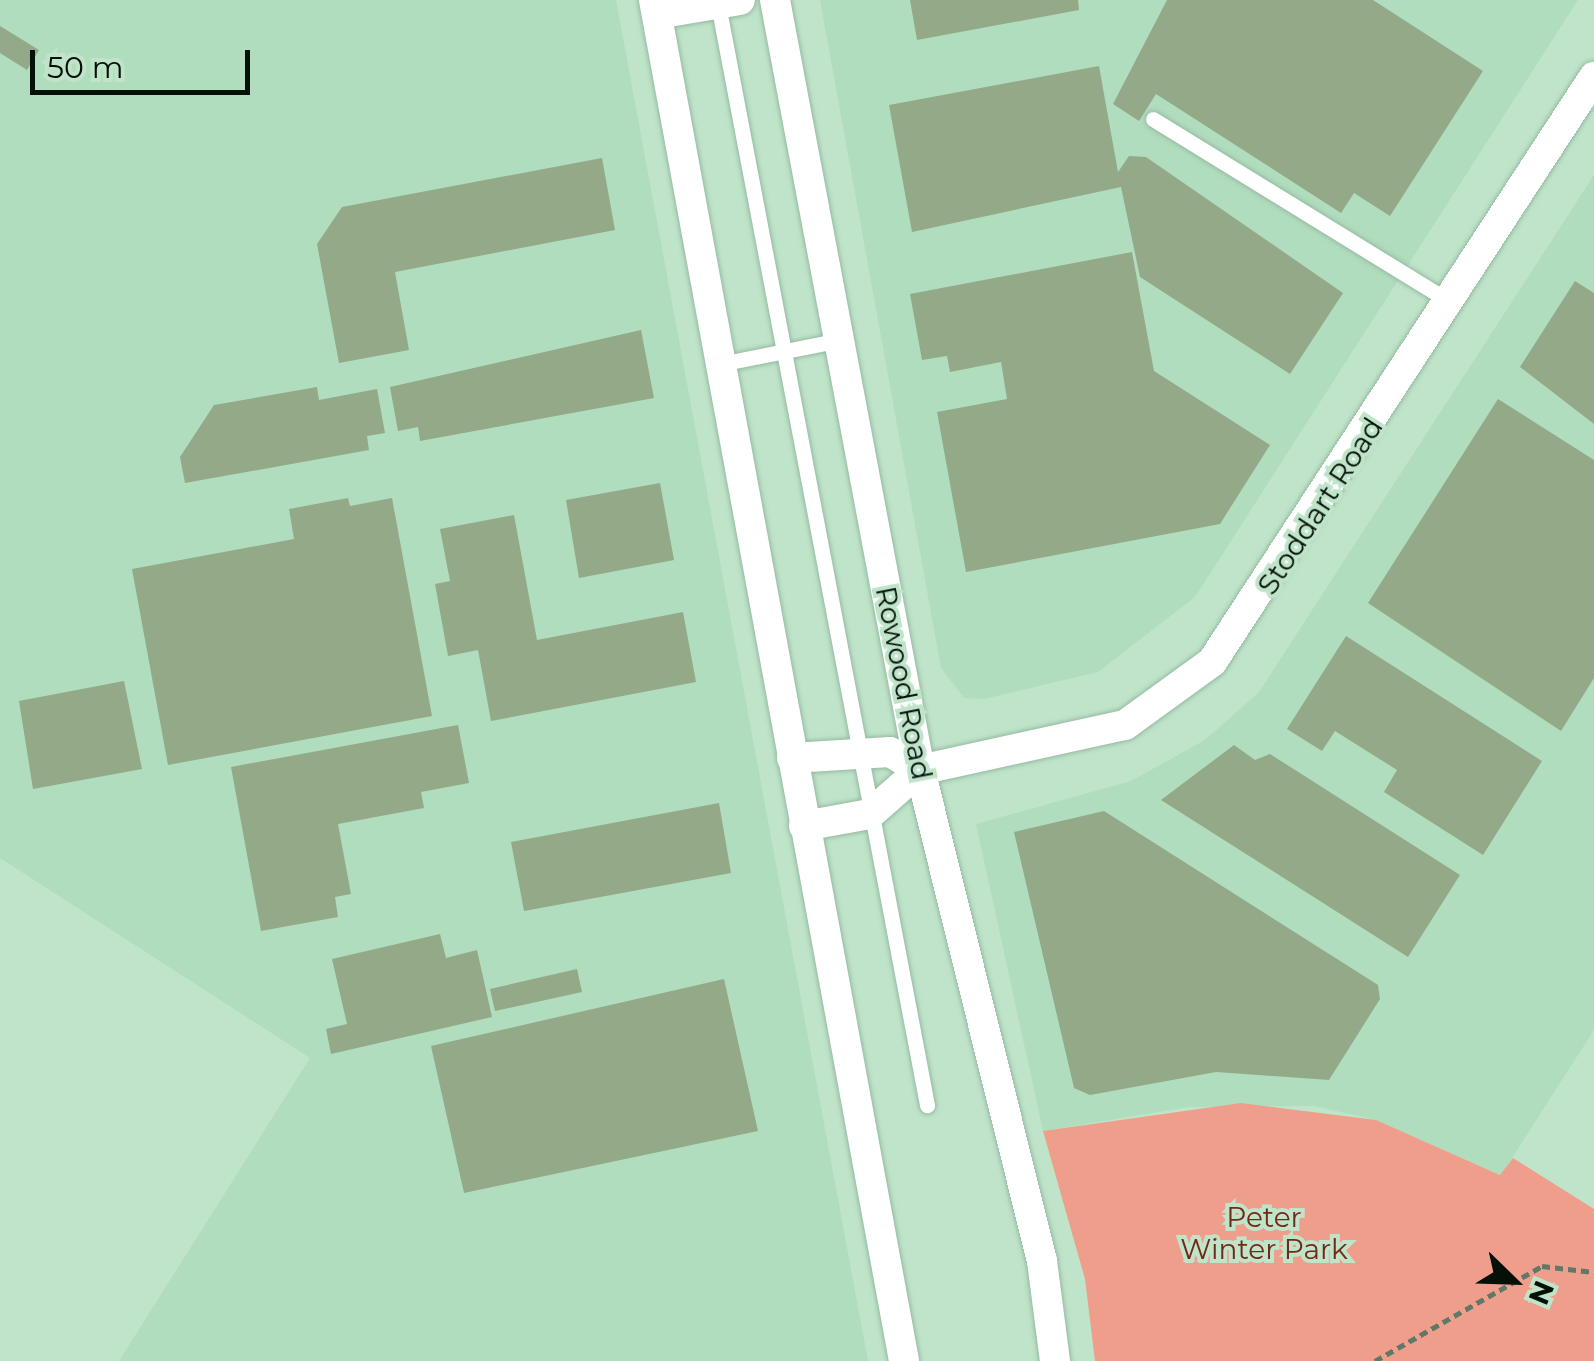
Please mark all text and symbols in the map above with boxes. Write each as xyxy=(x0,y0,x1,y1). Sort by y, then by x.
scale bar xyxy=(35,30,255,92)
text: 50 m xyxy=(47,49,124,86)
street label: Stoddart Road xyxy=(1250,411,1390,601)
street label: Rowood Road xyxy=(869,583,939,783)
park label: Peter Winter Park xyxy=(1180,1200,1348,1266)
north arrow xyxy=(1464,1231,1564,1331)
text: N xyxy=(1522,1276,1562,1310)

